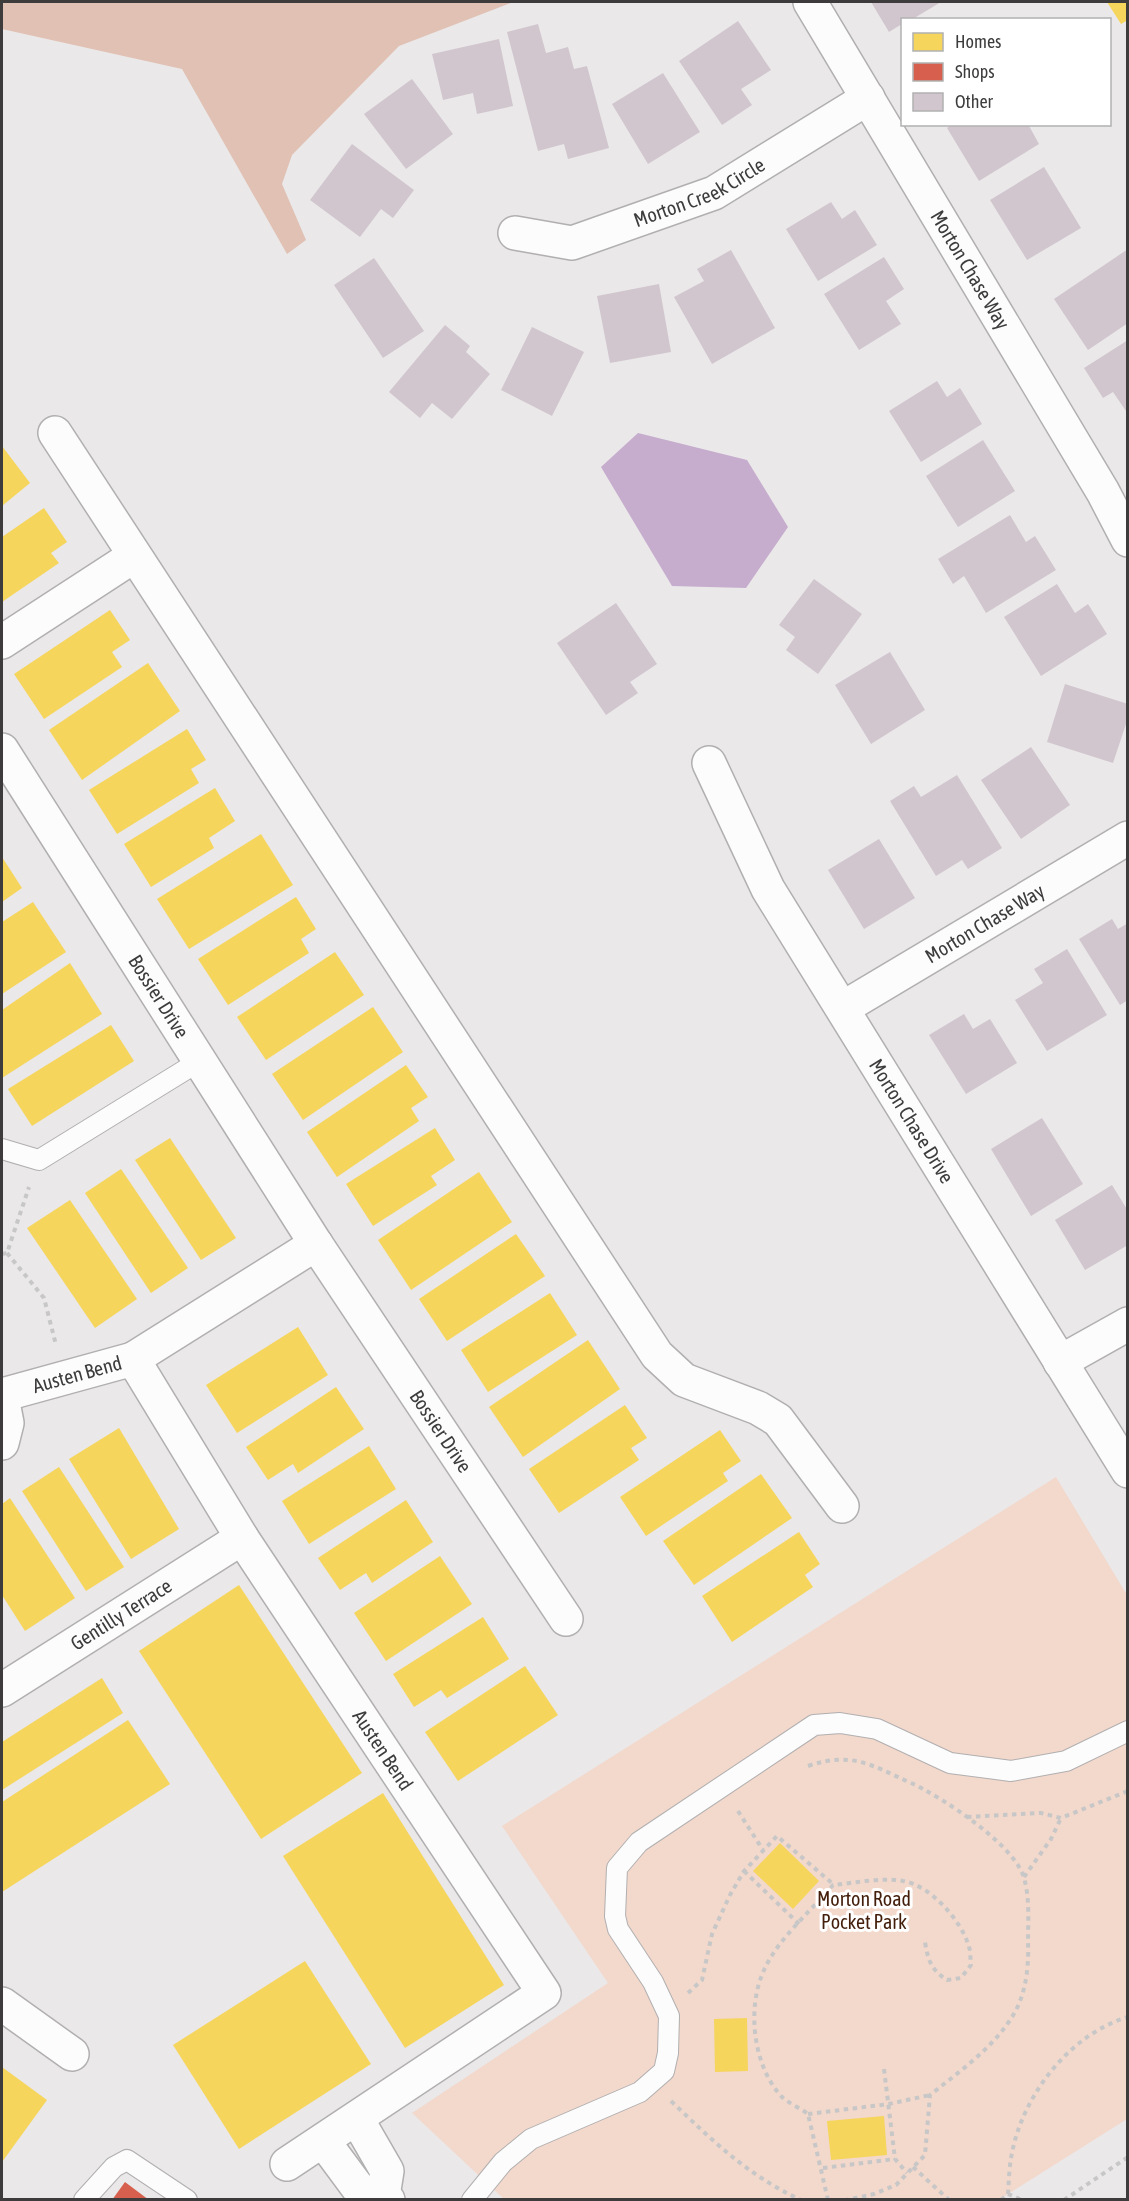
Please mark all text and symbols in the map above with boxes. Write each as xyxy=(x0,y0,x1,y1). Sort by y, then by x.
legend xyxy=(901,18,1111,126)
text: Homes xyxy=(955,31,1001,52)
text: Shops xyxy=(955,61,995,82)
text: Other xyxy=(955,91,994,112)
street label: Morton Creek Circle xyxy=(631,153,769,231)
street label: Morton Chase Way xyxy=(926,206,1015,333)
street label: Morton Chase Way xyxy=(921,879,1048,967)
street label: Bossier Drive xyxy=(124,950,194,1042)
street label: Morton Chase Drive xyxy=(865,1054,959,1187)
street label: Austen Bend xyxy=(30,1351,124,1397)
street label: Bossier Drive xyxy=(406,1385,477,1477)
street label: Gentilly Terrace xyxy=(66,1574,176,1655)
street label: Austen Bend xyxy=(348,1705,418,1794)
park label: Morton Road Pocket Park xyxy=(817,1887,911,1933)

